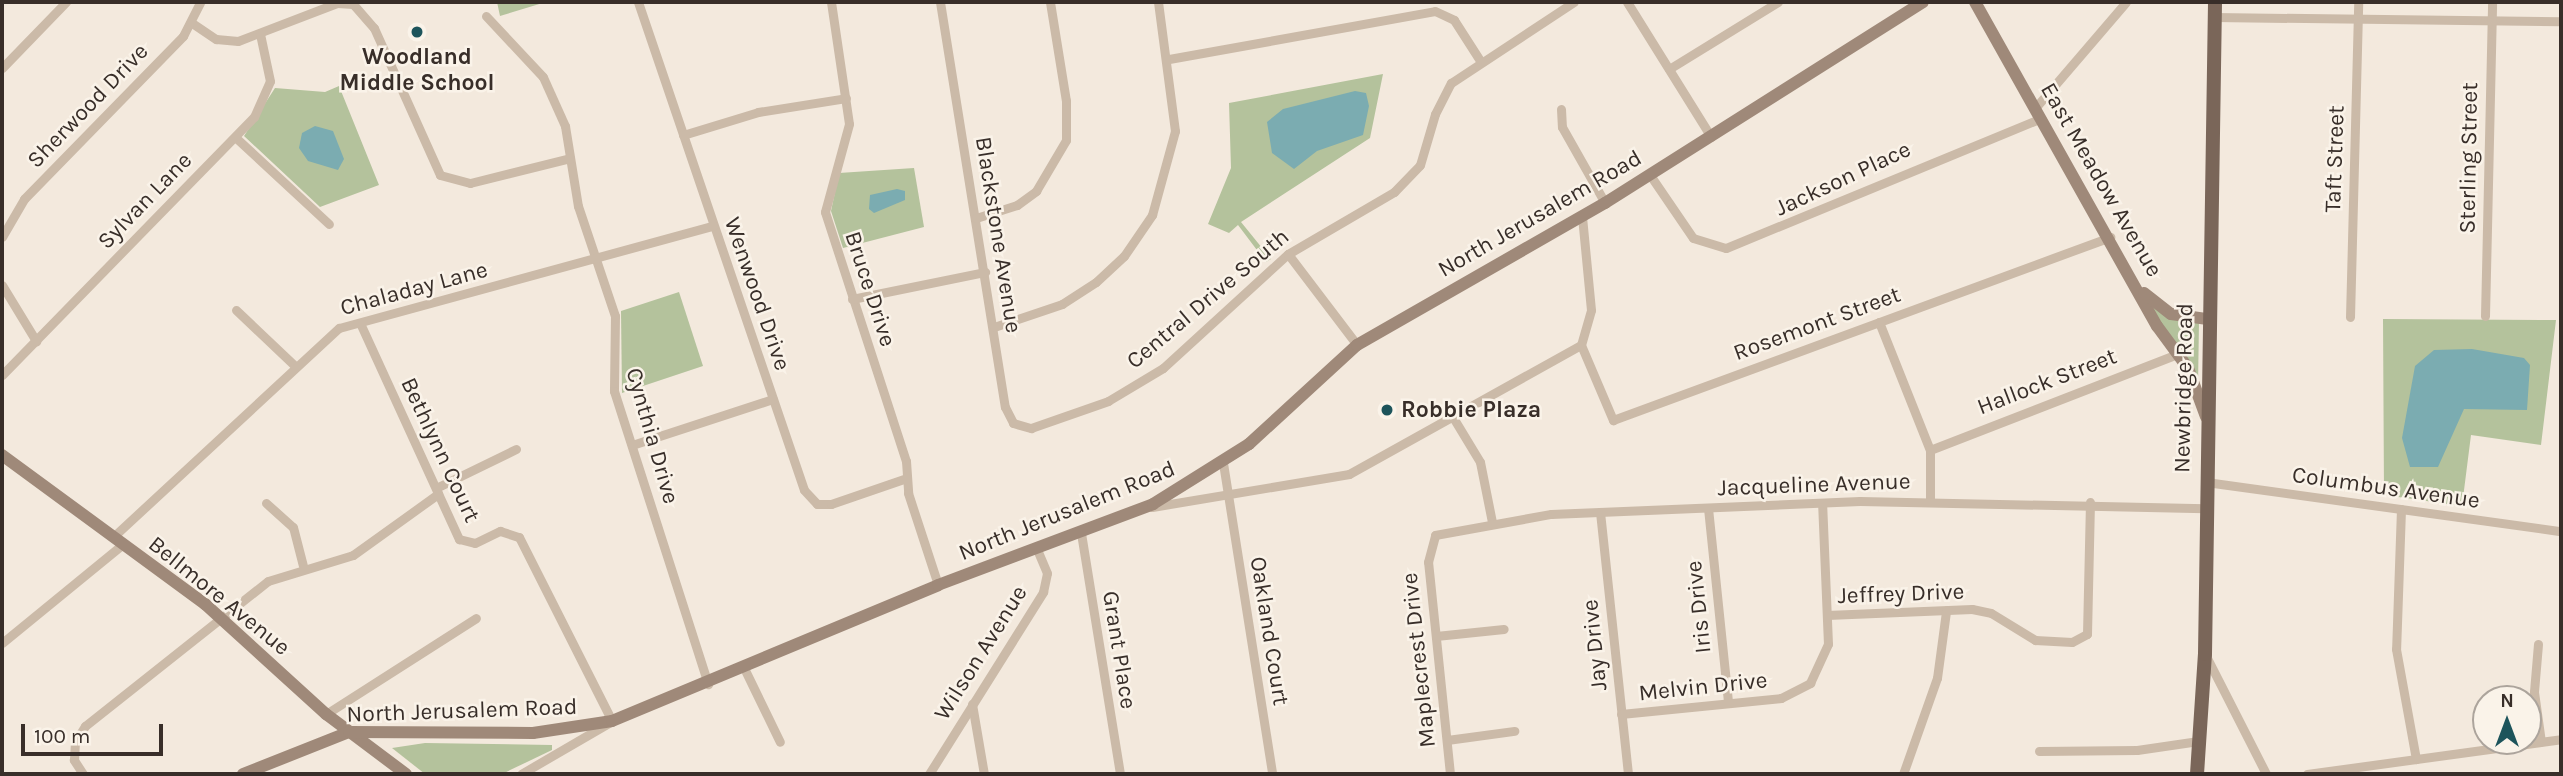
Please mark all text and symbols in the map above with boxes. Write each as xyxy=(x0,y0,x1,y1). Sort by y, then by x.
marker: Woodland Middle School xyxy=(409,24,425,40)
street label: Sherwood Drive xyxy=(22,38,154,174)
place label: Woodland Middle School xyxy=(339,43,495,97)
street label: East Meadow Avenue xyxy=(2034,78,2168,282)
street label: Sterling Street xyxy=(2454,82,2484,234)
street label: Taft Street xyxy=(2319,105,2351,213)
street label: Blackstone Avenue xyxy=(969,135,1027,335)
street label: Jackson Place xyxy=(1771,136,1915,222)
street label: North Jerusalem Road xyxy=(1433,144,1647,284)
street label: Sylvan Lane xyxy=(92,147,198,255)
street label: Wenwood Drive xyxy=(718,214,796,374)
street label: Central Drive South xyxy=(1121,223,1295,375)
street label: Bruce Drive xyxy=(838,228,902,350)
street label: Chaladay Lane xyxy=(337,256,491,322)
street label: Rosemont Street xyxy=(1730,281,1904,367)
street label: Newbridge Road xyxy=(2169,303,2199,473)
street label: Hallock Street xyxy=(1973,343,2121,421)
street label: Cynthia Drive xyxy=(619,365,685,507)
street label: Bethlynn Court xyxy=(394,373,486,527)
place label: Robbie Plaza xyxy=(1401,396,1541,424)
marker: Robbie Plaza xyxy=(1379,402,1395,418)
street label: North Jerusalem Road xyxy=(955,455,1179,567)
street label: Columbus Avenue xyxy=(2290,461,2482,515)
street label: Jacqueline Avenue xyxy=(1717,468,1911,502)
street label: Bellmore Avenue xyxy=(143,530,295,662)
street label: Oakland Court xyxy=(1244,555,1294,707)
street label: Iris Drive xyxy=(1680,559,1718,655)
street label: Maplecrest Drive xyxy=(1396,571,1442,749)
street label: Jeffrey Drive xyxy=(1837,578,1965,610)
street label: Wilson Avenue xyxy=(929,581,1033,725)
street label: Grant Place xyxy=(1096,589,1142,711)
street label: Jay Drive xyxy=(1576,598,1614,692)
street label: Melvin Drive xyxy=(1637,667,1769,707)
north arrow xyxy=(2472,685,2542,755)
text: N xyxy=(2500,690,2514,712)
street label: North Jerusalem Road xyxy=(346,693,578,729)
scale bar xyxy=(24,710,166,754)
text: 100 m xyxy=(34,724,91,748)

